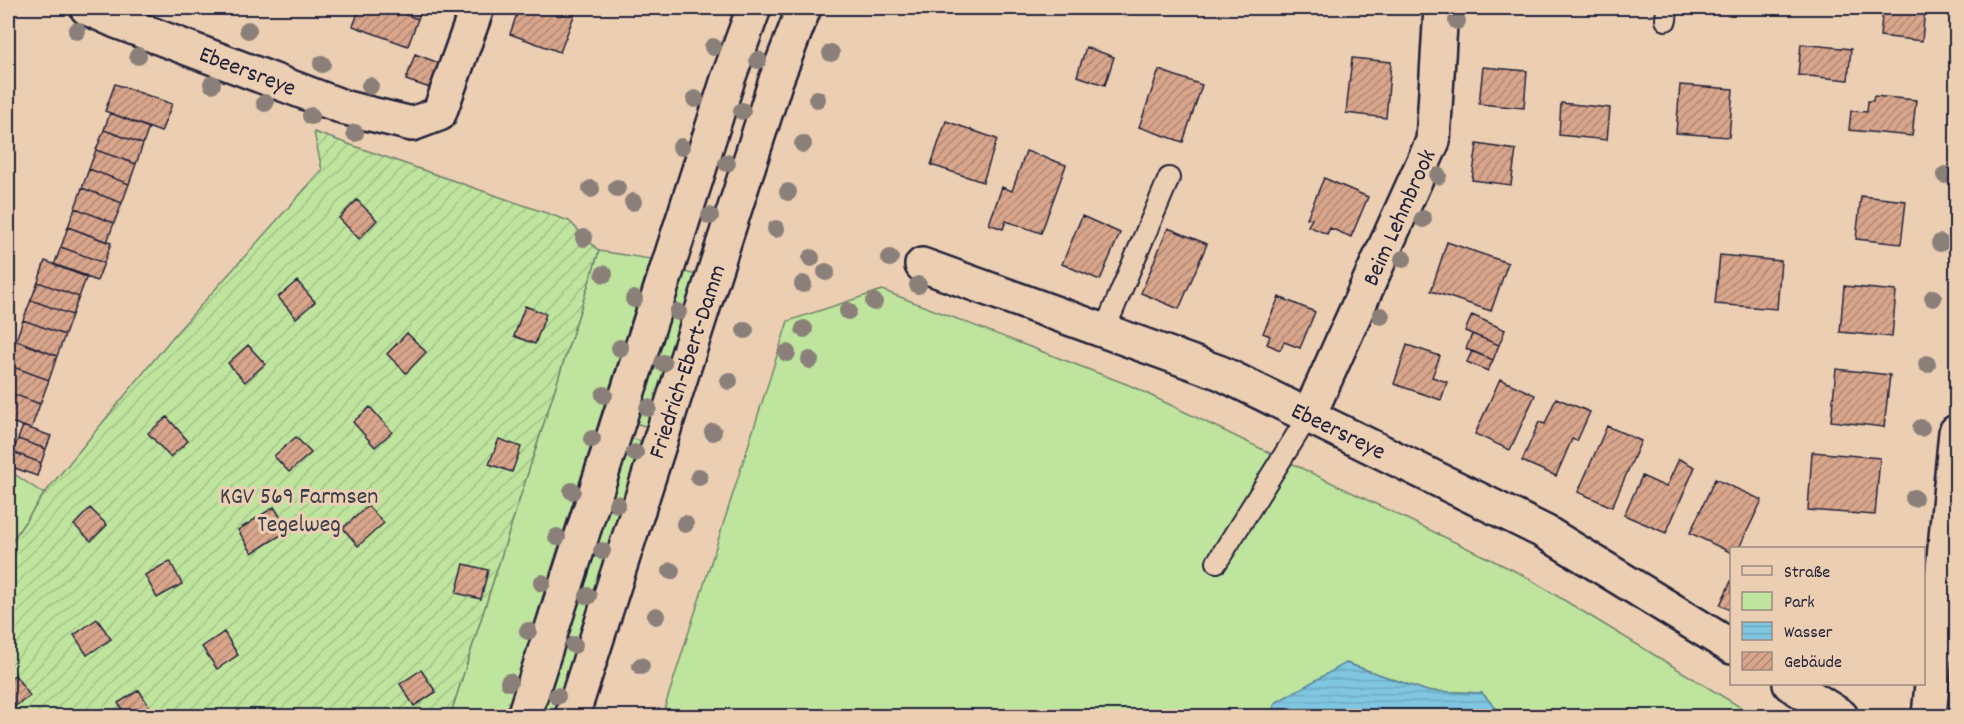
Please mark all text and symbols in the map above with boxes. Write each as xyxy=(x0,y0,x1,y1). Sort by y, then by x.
street label: Ebeersreye xyxy=(194,39,300,107)
street label: Beim Lehmbrook xyxy=(1355,144,1446,292)
street label: Friedrich-Ebert-Damm xyxy=(641,260,736,463)
street label: Ebeersreye xyxy=(1285,395,1391,470)
park label: KGV 569 Farmsen Tegelweg xyxy=(220,481,378,543)
legend xyxy=(1730,547,1925,685)
text: Straße xyxy=(1784,561,1830,586)
text: Park xyxy=(1784,591,1815,616)
text: Wasser xyxy=(1784,621,1833,646)
text: Gebäude xyxy=(1784,651,1842,676)

